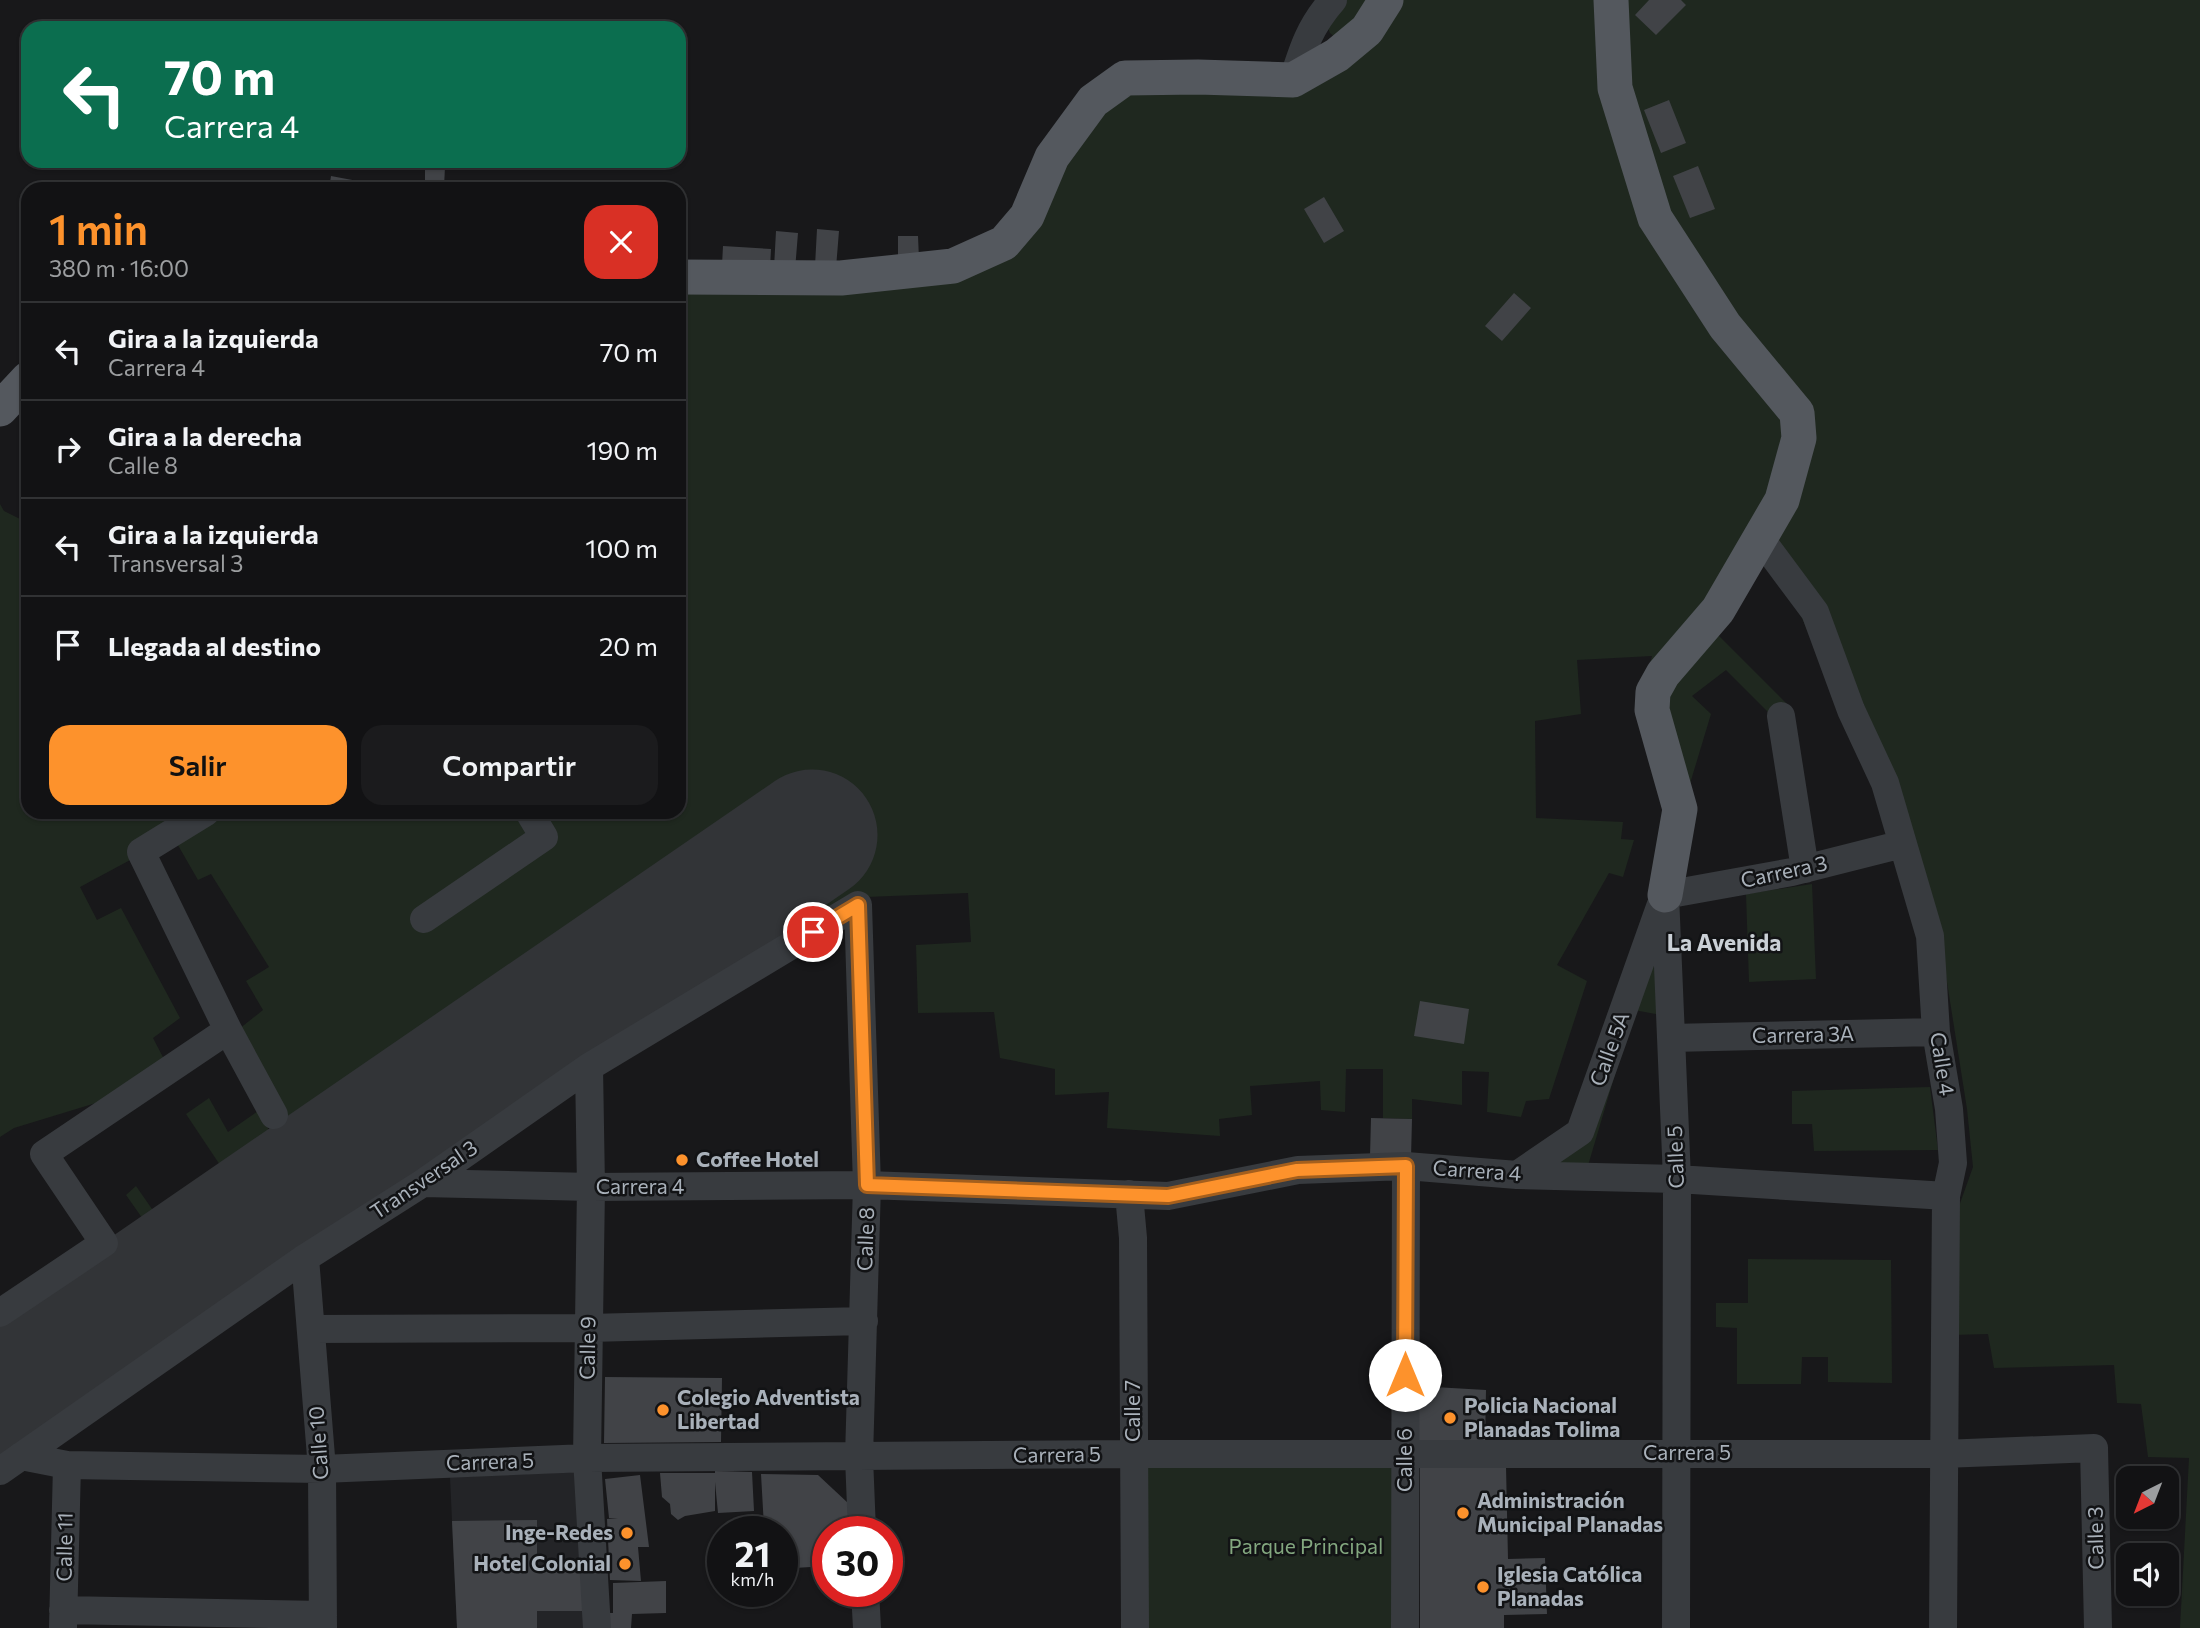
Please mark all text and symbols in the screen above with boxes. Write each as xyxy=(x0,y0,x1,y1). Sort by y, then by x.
text: 70 m xyxy=(164,45,275,105)
icon: left xyxy=(49,49,140,140)
text: Carrera 4 xyxy=(164,105,299,145)
text: 1 min xyxy=(49,202,148,254)
button: close xyxy=(584,205,658,279)
text: 380 m · 16:00 xyxy=(49,254,189,282)
text: Gira a la izquierda xyxy=(108,322,319,353)
icon: left xyxy=(49,332,87,370)
text: 70 m xyxy=(600,336,658,367)
text: Carrera 4 xyxy=(108,353,205,381)
text: Gira a la derecha xyxy=(108,420,302,451)
icon: right xyxy=(49,430,87,468)
text: 190 m xyxy=(586,434,658,465)
text: Calle 8 xyxy=(108,451,178,479)
text: Gira a la izquierda xyxy=(108,518,319,549)
icon: left xyxy=(49,528,87,566)
text: 100 m xyxy=(585,532,658,563)
text: Transversal 3 xyxy=(108,549,243,577)
icon: arrive xyxy=(49,626,87,664)
text: Llegada al destino xyxy=(108,630,321,661)
text: 20 m xyxy=(599,630,658,661)
button: Salir xyxy=(49,725,347,805)
button: Compartir xyxy=(361,725,658,805)
street label: Carrera 3 xyxy=(1738,849,1829,892)
pin xyxy=(783,902,843,962)
icon: arrive xyxy=(794,913,832,951)
district label: La Avenida xyxy=(1667,928,1781,956)
street label: Calle 5A xyxy=(1584,1008,1634,1089)
street label: Carrera 3A xyxy=(1752,1020,1854,1047)
street label: Calle 4 xyxy=(1926,1030,1961,1098)
street label: Calle 5 xyxy=(1661,1125,1688,1189)
street label: Transversal 3 xyxy=(365,1134,481,1224)
place label: Coffee Hotel xyxy=(696,1146,819,1171)
marker: Coffee Hotel xyxy=(674,1152,690,1168)
street label: Carrera 4 xyxy=(1432,1154,1523,1185)
street label: Carrera 4 xyxy=(596,1173,685,1198)
street label: Calle 8 xyxy=(851,1207,878,1271)
street label: Calle 9 xyxy=(573,1316,600,1380)
position arrow xyxy=(1368,1338,1442,1412)
street label: Calle 7 xyxy=(1119,1380,1144,1442)
place label: Colegio Adventista Libertad xyxy=(677,1384,860,1433)
place label: Policia Nacional Planadas Tolima xyxy=(1464,1392,1620,1441)
marker: Colegio Adventista Libertad xyxy=(655,1402,671,1418)
street label: Calle 10 xyxy=(302,1405,333,1481)
marker: Policia Nacional Planadas Tolima xyxy=(1442,1410,1458,1426)
street label: Calle 6 xyxy=(1391,1428,1416,1492)
street label: Carrera 5 xyxy=(1643,1439,1731,1464)
street label: Carrera 5 xyxy=(1013,1440,1101,1467)
street label: Carrera 5 xyxy=(445,1446,534,1475)
north arrow xyxy=(2116,1466,2179,1530)
map controls xyxy=(2116,1466,2179,1606)
place label: Administración Municipal Planadas xyxy=(1477,1487,1663,1536)
marker: Administración Municipal Planadas xyxy=(1455,1505,1471,1521)
street label: Calle 3 xyxy=(2081,1506,2108,1570)
street label: Calle 11 xyxy=(50,1512,77,1582)
speed limit sign: 30 xyxy=(812,1516,903,1607)
place label: Inge-Redes xyxy=(505,1519,613,1544)
marker: Inge-Redes xyxy=(619,1525,635,1541)
text: 21 xyxy=(735,1531,770,1574)
park label: Parque Principal xyxy=(1229,1533,1383,1558)
button: sound xyxy=(2116,1543,2179,1606)
place label: Hotel Colonial xyxy=(473,1550,611,1575)
marker: Hotel Colonial xyxy=(617,1556,633,1572)
place label: Iglesia Católica Planadas xyxy=(1497,1561,1642,1610)
text: km/h xyxy=(731,1568,774,1590)
marker: Iglesia Católica Planadas xyxy=(1475,1579,1491,1595)

